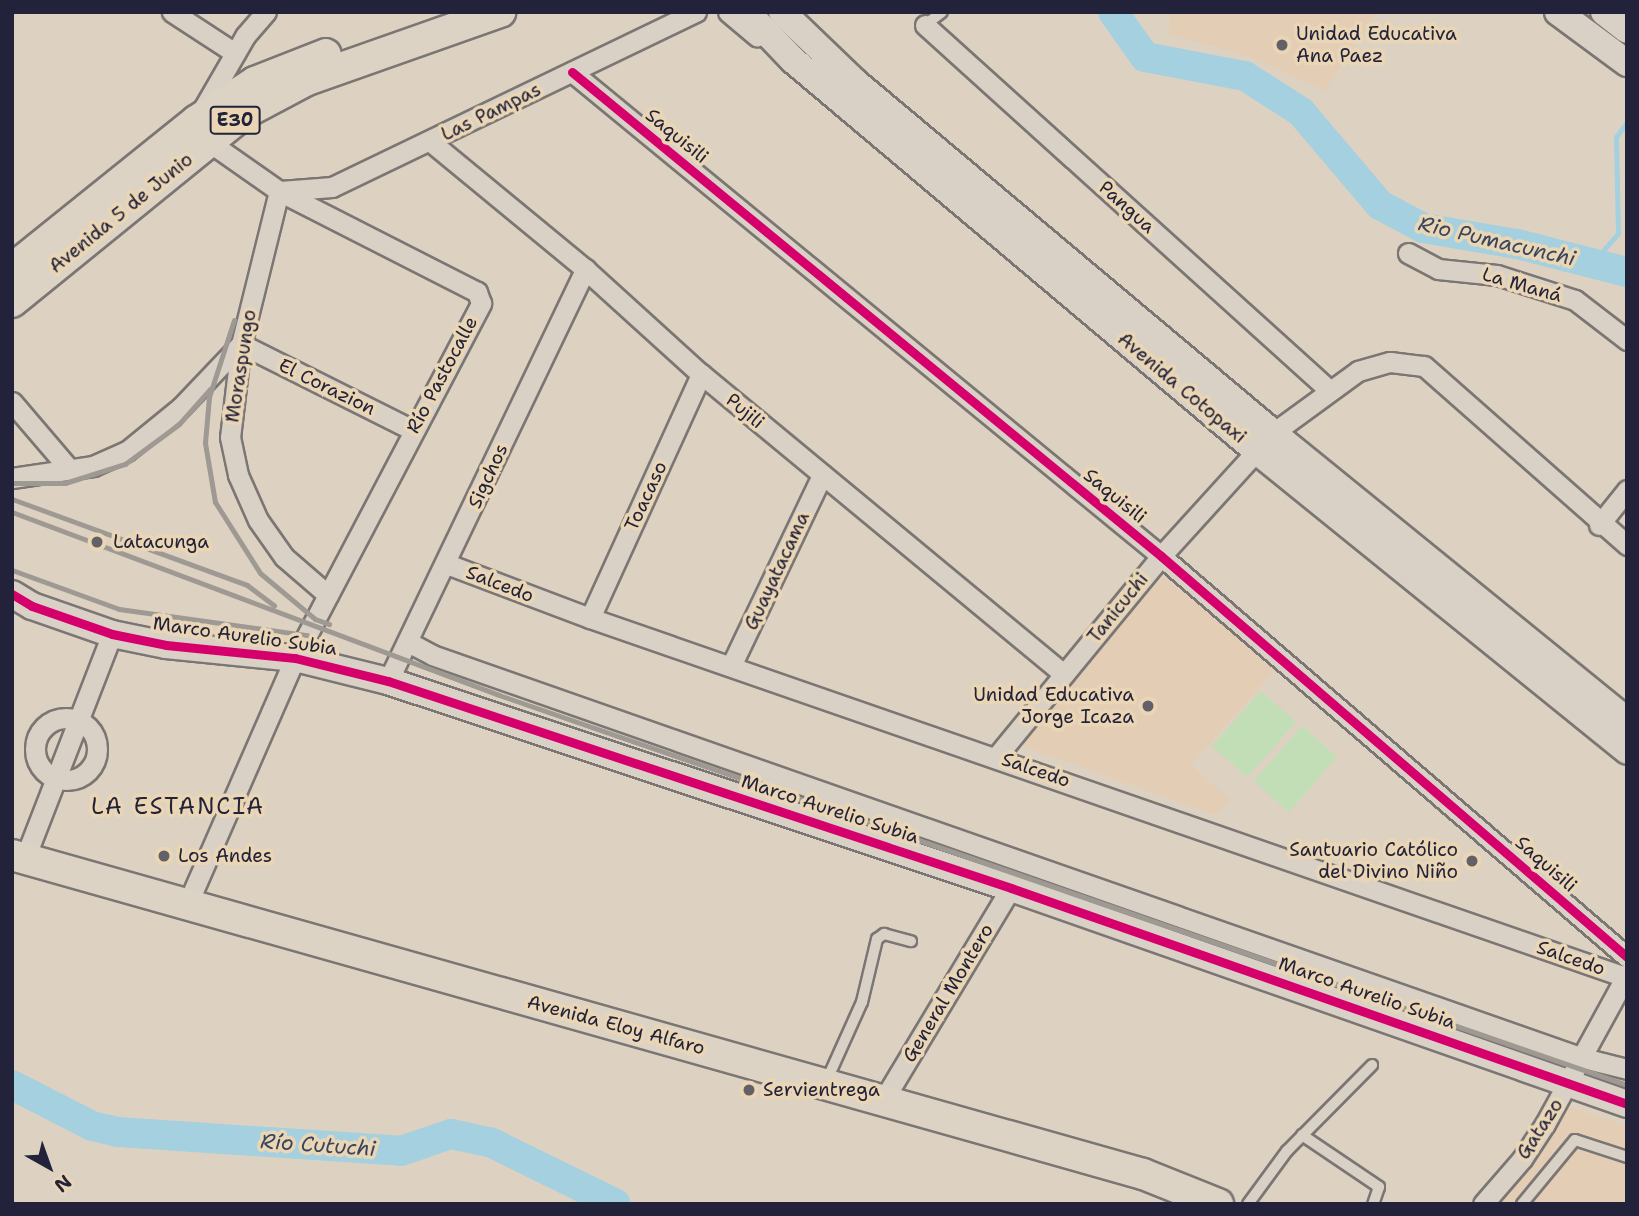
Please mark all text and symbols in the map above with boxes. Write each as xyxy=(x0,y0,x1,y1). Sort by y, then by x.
place label: Unidad Educativa Ana Paez xyxy=(1296,23,1457,67)
marker: Unidad Educativa Ana Paez xyxy=(1274,37,1290,53)
street label: Las Pampas xyxy=(437,78,545,146)
street label: Saquisili xyxy=(641,104,713,168)
road number: E30 xyxy=(209,106,261,134)
street label: Avenida 5 de Junio xyxy=(45,148,197,278)
street label: Pangua xyxy=(1094,176,1160,238)
water label: Rio Pumacunchi xyxy=(1416,211,1578,271)
street label: La Maná xyxy=(1480,263,1564,307)
street label: Moraspungo xyxy=(221,308,261,424)
street label: Río Pastocalle xyxy=(402,313,482,437)
street label: Avenida Cotopaxi xyxy=(1113,328,1251,448)
street label: El Corazion xyxy=(275,354,379,420)
street label: Pujili xyxy=(721,388,769,434)
street label: Sigchos xyxy=(463,440,513,512)
street label: Toacaso xyxy=(620,458,672,534)
street label: Saquisili xyxy=(1079,464,1151,528)
street label: Guayatacama xyxy=(740,508,814,634)
place label: Latacunga xyxy=(113,531,209,553)
marker: Latacunga xyxy=(87,532,107,552)
street label: Salcedo xyxy=(463,561,537,607)
street label: Tanicuchi xyxy=(1083,568,1153,648)
street label: Marco Aurelio Subia xyxy=(152,612,338,660)
place label: Unidad Educativa Jorge Icaza xyxy=(973,684,1134,728)
marker: Unidad Educativa Jorge Icaza xyxy=(1140,698,1156,714)
street label: Salcedo xyxy=(999,748,1073,792)
street label: Marco Aurelio Subia xyxy=(738,770,922,848)
district label: LA ESTANCIA xyxy=(92,792,264,820)
street label: Saquisili xyxy=(1510,831,1582,897)
place label: Santuario Católico del Divino Niño xyxy=(1289,839,1458,883)
place label: Los Andes xyxy=(178,845,272,867)
marker: Los Andes xyxy=(156,848,172,864)
marker: Santuario Católico del Divino Niño xyxy=(1464,853,1480,869)
street label: General Montero xyxy=(898,920,998,1066)
street label: Salcedo xyxy=(1534,936,1608,980)
street label: Marco Aurelio Subia xyxy=(1276,952,1458,1034)
street label: Avenida Eloy Alfaro xyxy=(525,990,707,1060)
place label: Servientrega xyxy=(763,1079,880,1101)
marker: Servientrega xyxy=(741,1082,757,1098)
street label: Gatazo xyxy=(1512,1094,1568,1164)
water label: Río Cutuchi xyxy=(260,1128,376,1162)
north arrow xyxy=(14,1132,84,1202)
text: N xyxy=(49,1169,77,1198)

